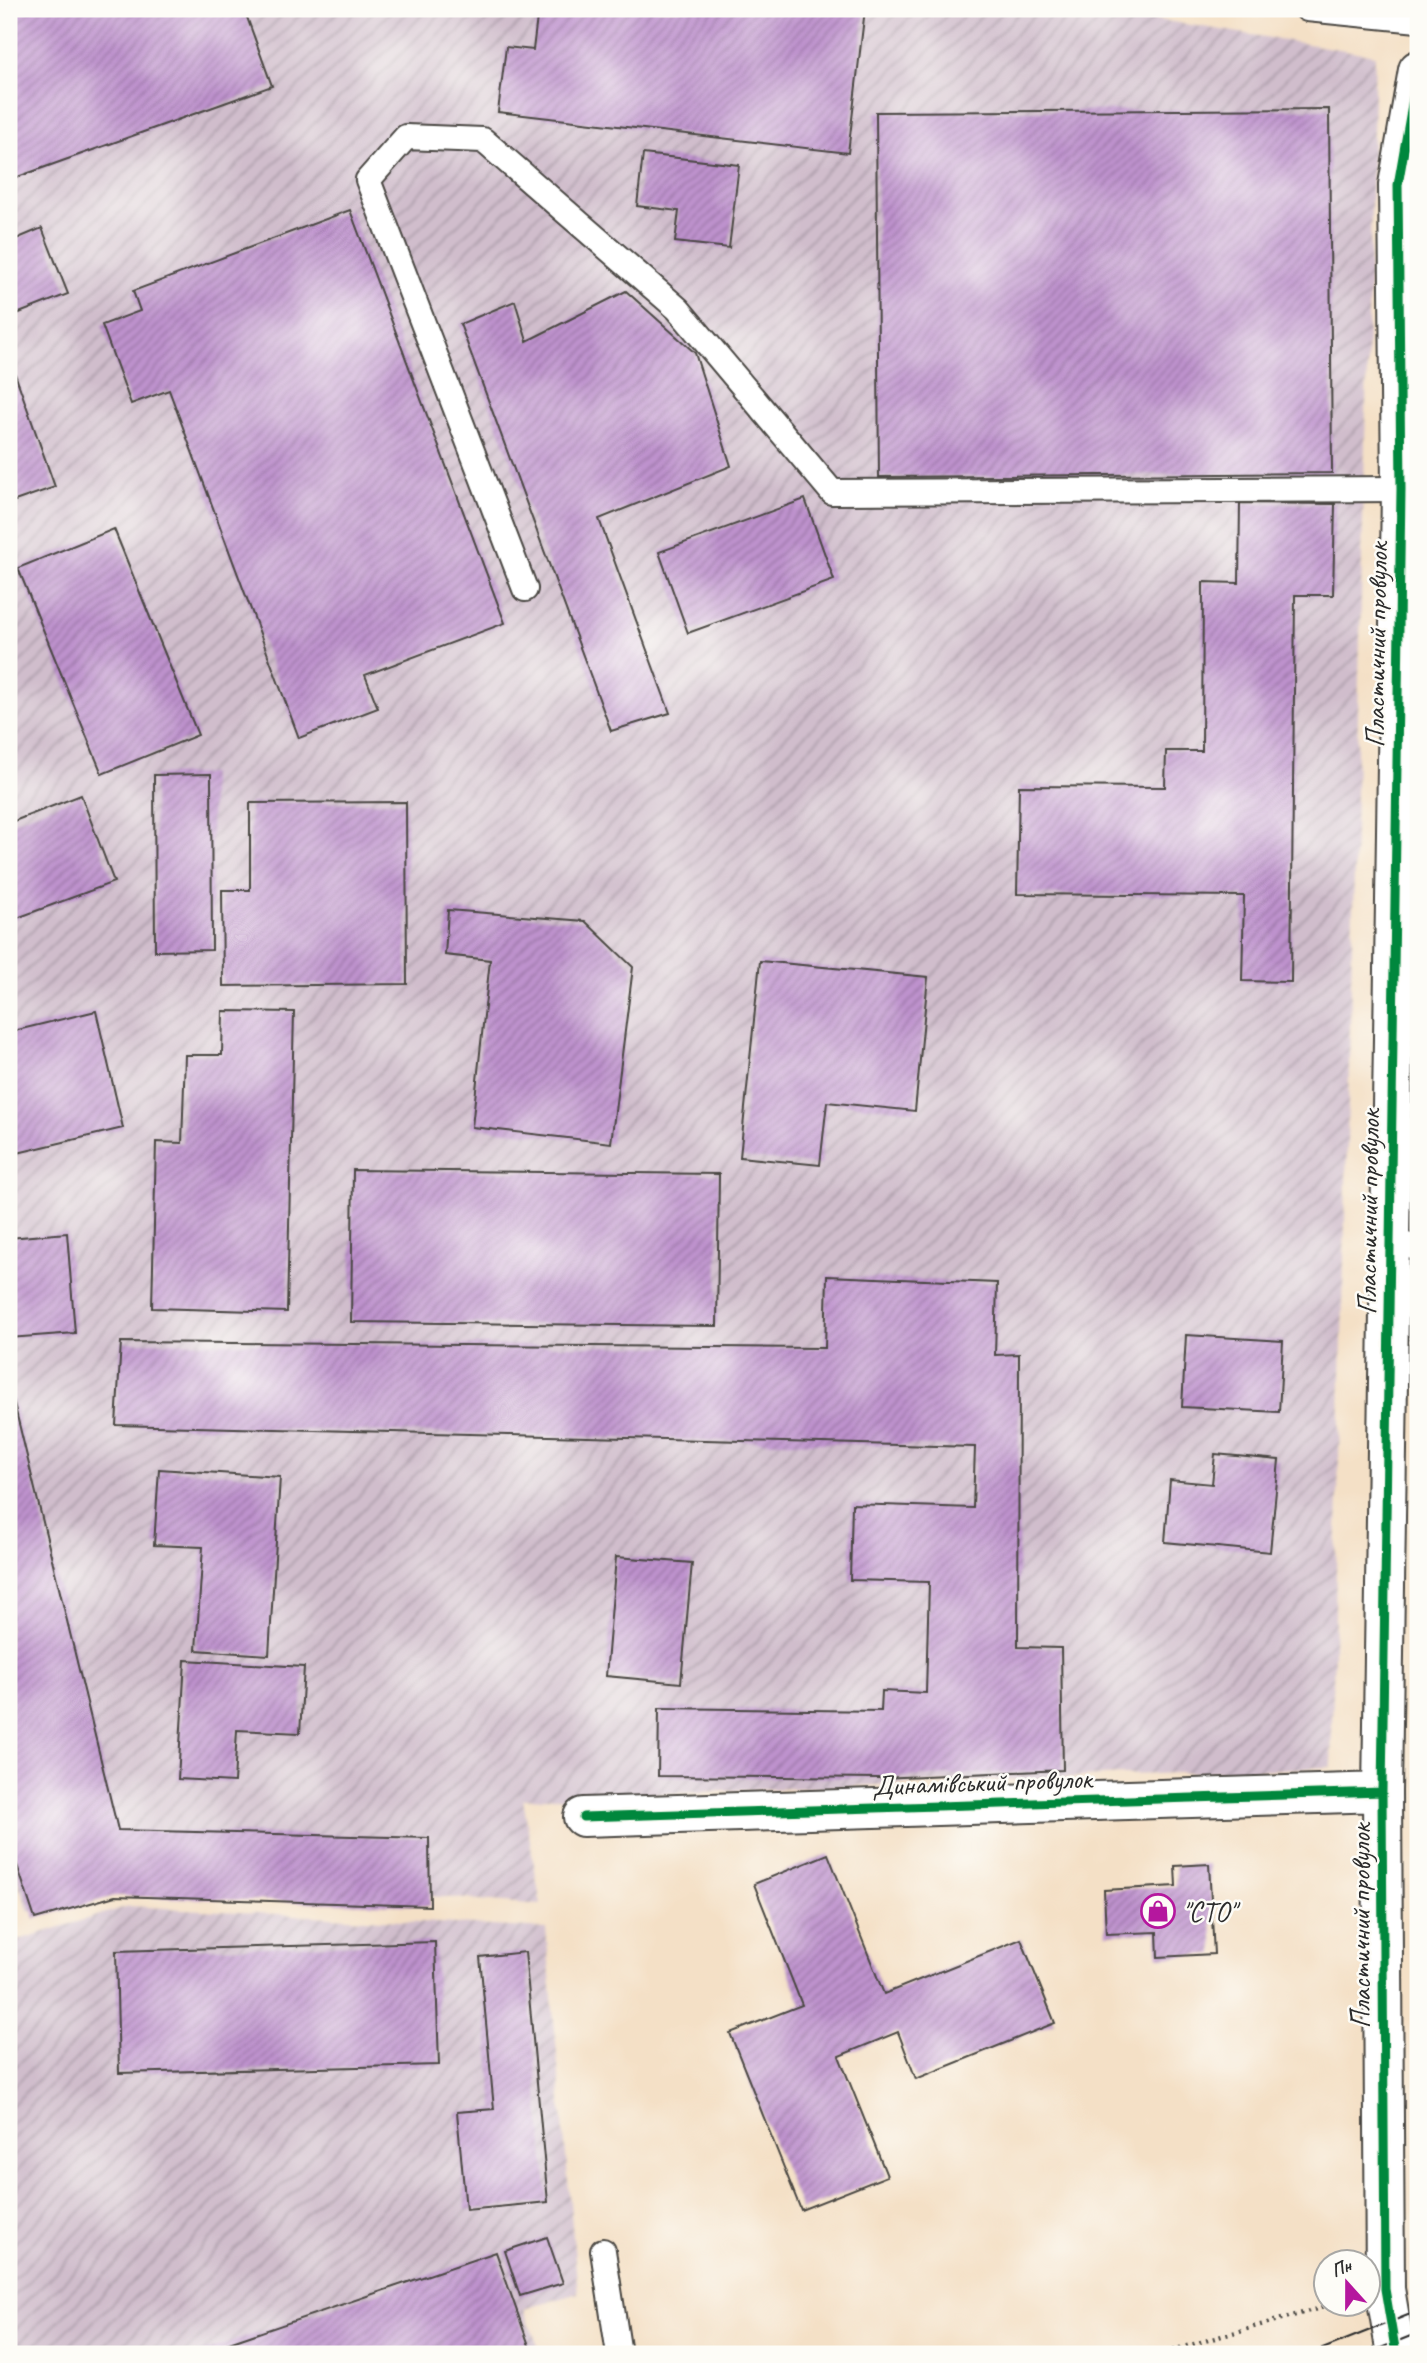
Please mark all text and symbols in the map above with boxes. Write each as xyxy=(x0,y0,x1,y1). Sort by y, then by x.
street label: Пластичний провулок xyxy=(1357,539,1395,748)
street label: Пластичний провулок xyxy=(1349,1106,1387,1315)
street label: Динамівський провулок xyxy=(872,1761,1095,1803)
street label: Пластичний провулок xyxy=(1343,1821,1378,2029)
shop icon: "СТО" xyxy=(1139,1892,1177,1930)
place label: "СТО" xyxy=(1182,1894,1241,1929)
north arrow xyxy=(1312,2248,1382,2318)
text: Пн xyxy=(1328,2253,1356,2283)

